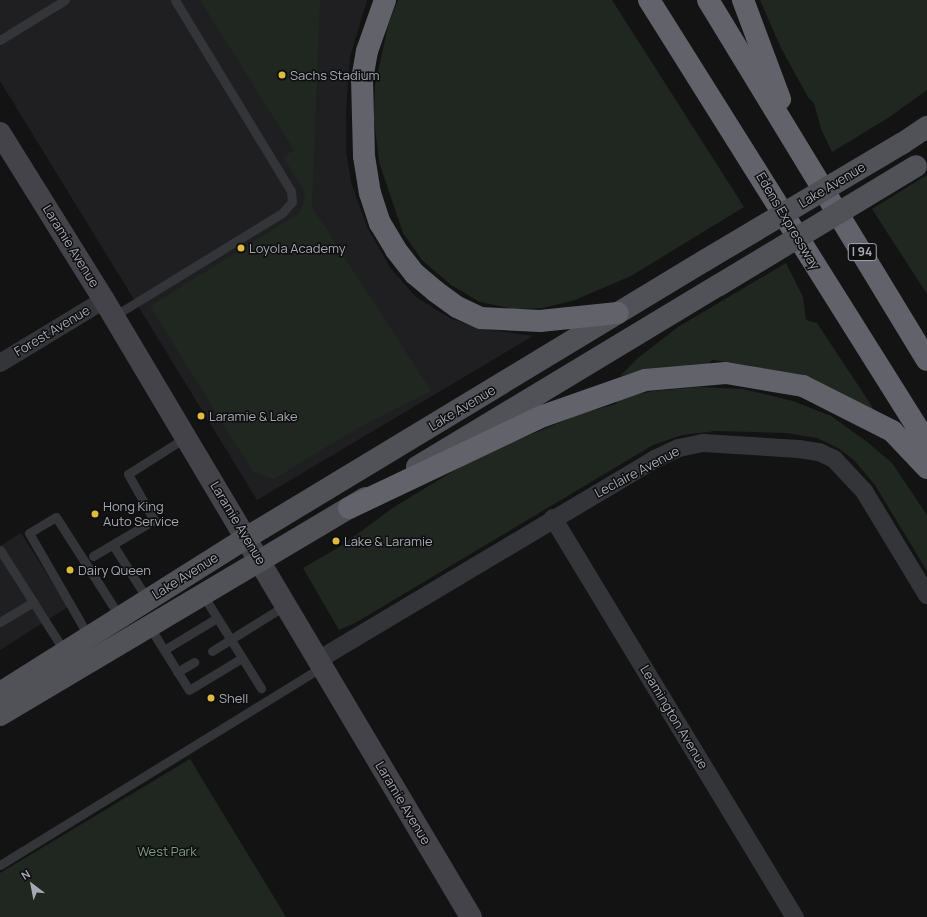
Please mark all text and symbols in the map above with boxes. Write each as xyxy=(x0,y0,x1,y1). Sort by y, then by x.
place label: Sachs Stadium xyxy=(290,67,380,83)
marker: Sachs Stadium xyxy=(277,70,287,80)
street label: Lake Avenue xyxy=(796,159,868,211)
street label: Edens Expressway xyxy=(753,170,823,272)
street label: Laramie Avenue xyxy=(39,202,103,290)
place label: Loyola Academy xyxy=(249,240,346,256)
road number: I 94 xyxy=(847,242,877,262)
marker: Loyola Academy xyxy=(236,243,246,253)
street label: Forest Avenue xyxy=(11,302,93,360)
street label: Lake Avenue xyxy=(426,382,498,434)
place label: Laramie & Lake xyxy=(209,408,298,424)
marker: Laramie & Lake xyxy=(196,411,206,421)
street label: Leclaire Avenue xyxy=(592,443,682,501)
street label: Laramie Avenue xyxy=(207,479,269,567)
place label: Hong King Auto Service xyxy=(103,499,179,530)
marker: Hong King Auto Service xyxy=(90,509,100,519)
place label: Lake & Laramie xyxy=(344,533,433,549)
marker: Lake & Laramie xyxy=(331,536,341,546)
street label: Lake Avenue xyxy=(149,550,221,602)
place label: Dairy Queen xyxy=(78,562,151,578)
marker: Dairy Queen xyxy=(65,565,75,575)
street label: Leamington Avenue xyxy=(637,662,711,772)
place label: Shell xyxy=(219,690,248,706)
marker: Shell xyxy=(206,693,216,703)
street label: Laramie Avenue xyxy=(372,759,434,847)
park label: West Park xyxy=(137,843,197,859)
north arrow xyxy=(12,865,52,905)
text: N xyxy=(18,866,33,883)

